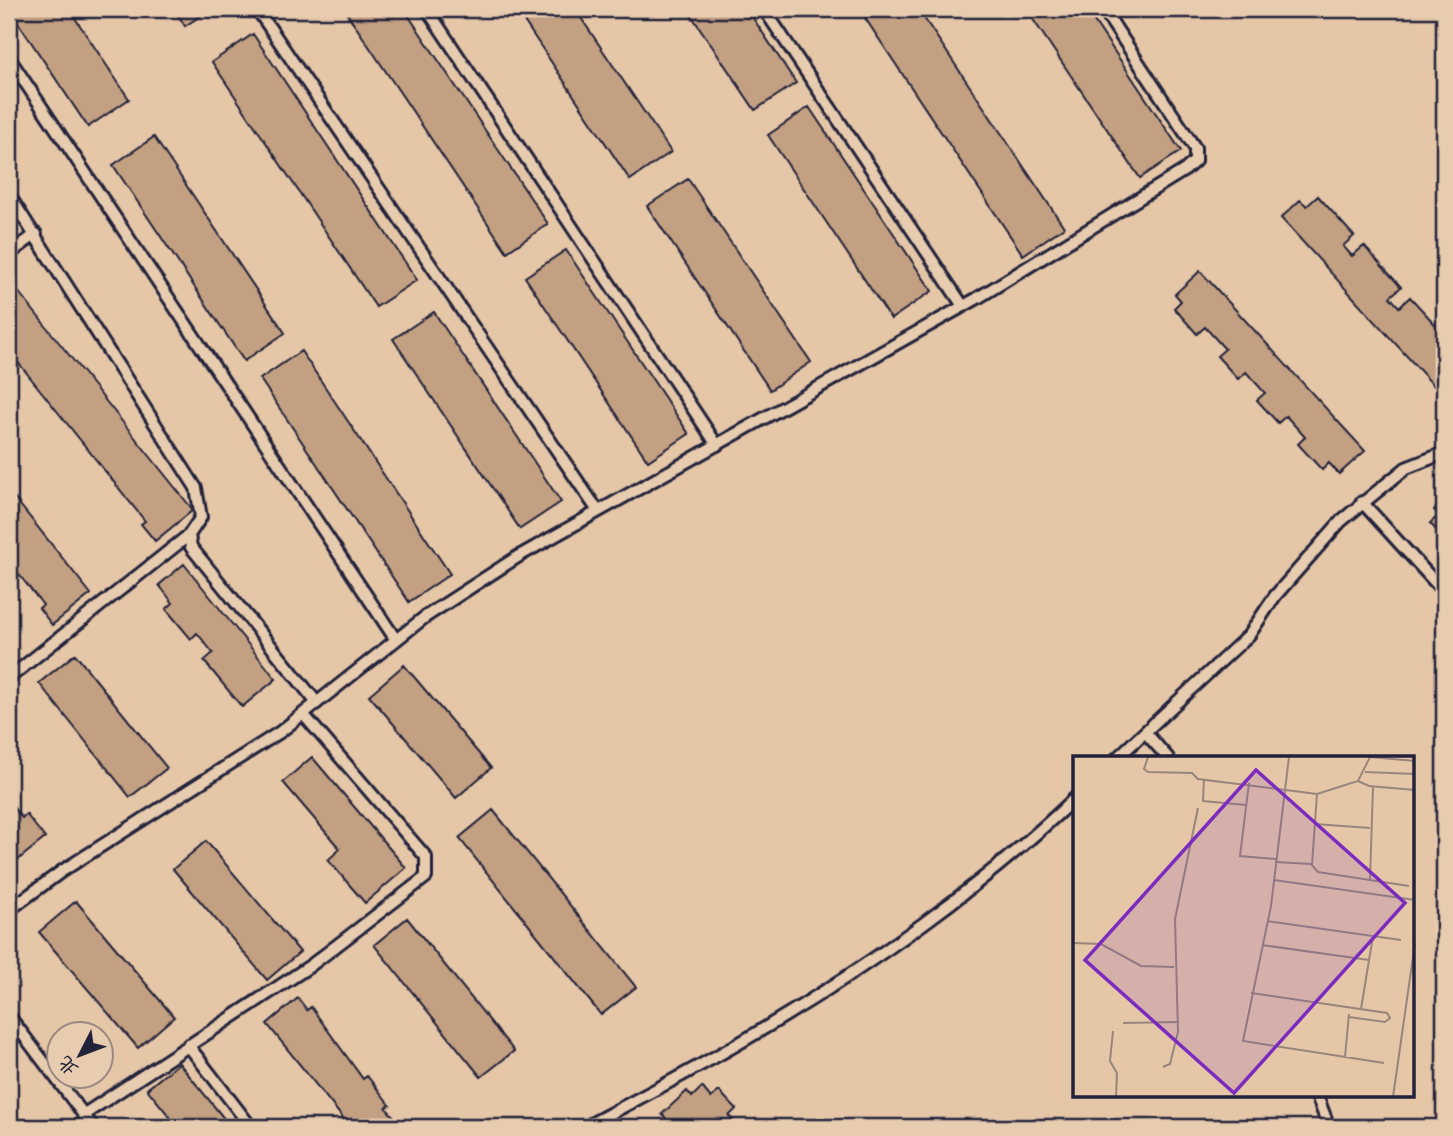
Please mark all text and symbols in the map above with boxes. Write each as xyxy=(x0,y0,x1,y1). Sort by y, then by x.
inset map xyxy=(1073,756,1414,1098)
north arrow xyxy=(46,1020,116,1090)
text: 北 xyxy=(53,1051,83,1081)

